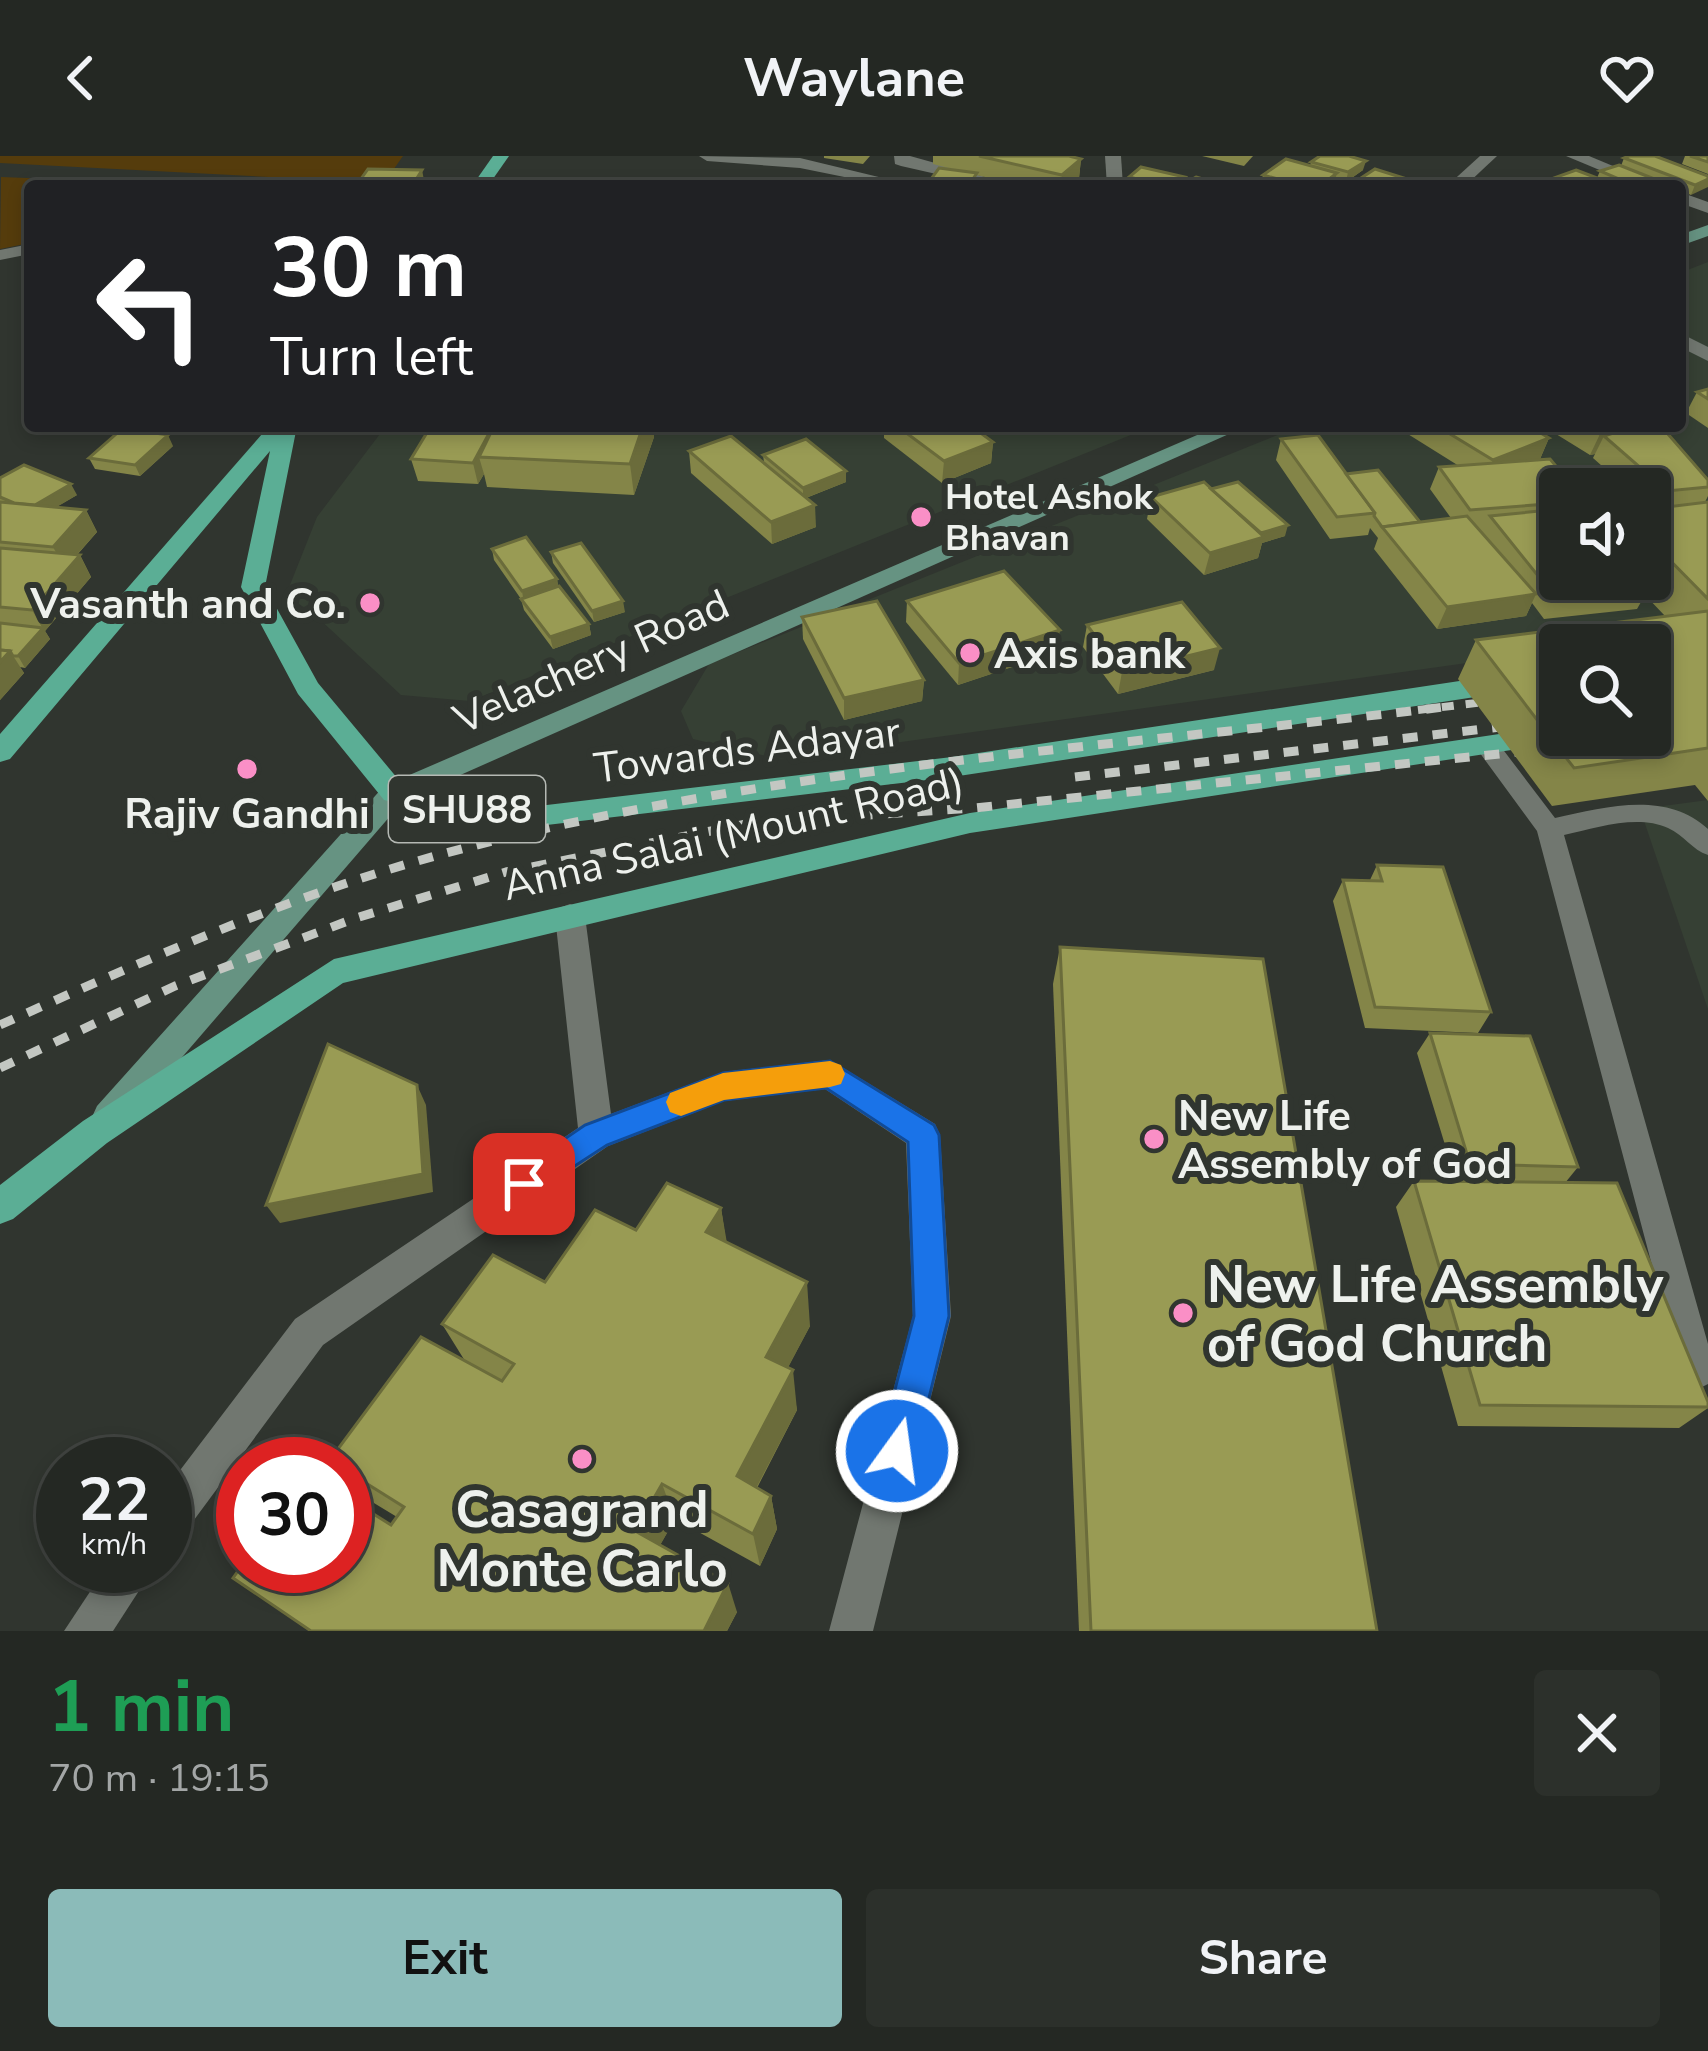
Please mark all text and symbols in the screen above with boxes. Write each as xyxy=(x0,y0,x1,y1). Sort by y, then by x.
text: Waylane xyxy=(743,41,965,115)
icon: back xyxy=(48,45,114,111)
icon: heart xyxy=(1594,45,1660,111)
text: 30 m xyxy=(270,211,467,326)
icon: left xyxy=(72,228,228,384)
text: Turn left xyxy=(270,320,473,394)
map controls xyxy=(1539,468,1671,756)
button: sound xyxy=(1539,468,1671,600)
place label: Hotel Ashok Bhavan xyxy=(945,473,1154,563)
marker: Hotel Ashok Bhavan xyxy=(908,504,934,530)
place label: Vasanth and Co. xyxy=(30,576,346,633)
street label: Velachery Road xyxy=(444,576,738,749)
marker: Vasanth and Co. xyxy=(357,590,383,616)
button: search xyxy=(1539,624,1671,756)
place label: Axis bank xyxy=(994,626,1187,683)
marker: Axis bank xyxy=(957,640,983,666)
street label: Towards Adayar xyxy=(591,703,903,798)
street label: Anna Salai (Mount Road) xyxy=(497,754,969,915)
marker: Rajiv Gandhi xyxy=(234,756,260,782)
road number: SHU88 xyxy=(389,776,545,842)
place label: Rajiv Gandhi xyxy=(124,786,370,843)
place label: New Life Assembly of God xyxy=(1178,1088,1512,1193)
marker: New Life Assembly of God xyxy=(1141,1126,1167,1152)
pin xyxy=(473,1133,575,1235)
icon: arrive xyxy=(491,1151,557,1217)
place label: New Life Assembly of God Church xyxy=(1207,1250,1665,1379)
marker: New Life Assembly of God Church xyxy=(1170,1300,1196,1326)
position arrow xyxy=(834,1388,960,1514)
speed limit sign: 30 xyxy=(216,1437,372,1593)
marker: Casagrand Monte Carlo xyxy=(569,1446,595,1472)
text: 22 xyxy=(78,1459,150,1541)
place label: Casagrand Monte Carlo xyxy=(436,1475,728,1604)
text: km/h xyxy=(81,1524,147,1565)
text: 1 min xyxy=(48,1658,234,1756)
button: close xyxy=(1534,1670,1660,1796)
text: 70 m · 19:15 xyxy=(48,1752,270,1805)
button: Exit xyxy=(48,1889,842,2027)
button: Share xyxy=(866,1889,1660,2027)

